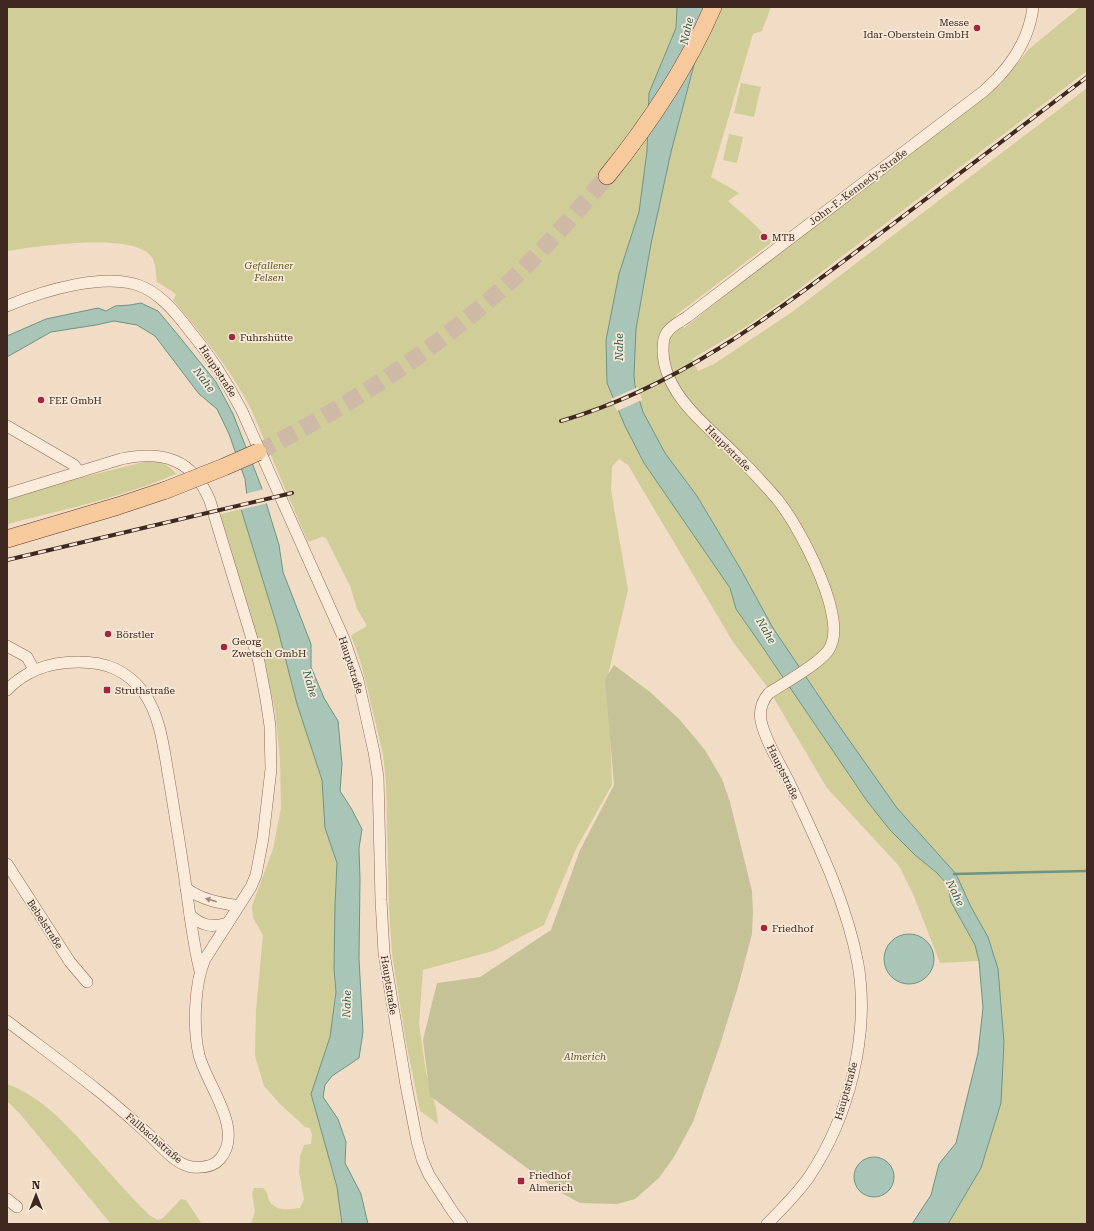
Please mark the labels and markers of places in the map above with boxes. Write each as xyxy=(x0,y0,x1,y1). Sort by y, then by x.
place label: Messe Idar-Oberstein GmbH xyxy=(863,17,970,40)
marker: Messe Idar-Oberstein GmbH xyxy=(972,23,982,33)
marker: MTB xyxy=(759,232,769,242)
place label: MTB xyxy=(772,232,795,243)
marker: Fuhrshütte xyxy=(227,332,237,342)
place label: Fuhrshütte xyxy=(240,332,294,343)
marker: FEE GmbH xyxy=(36,395,46,405)
place label: FEE GmbH xyxy=(49,395,102,406)
marker: Börstler xyxy=(103,629,113,639)
place label: Börstler xyxy=(116,629,154,640)
place label: Georg Zwetsch GmbH xyxy=(232,636,306,659)
marker: Georg Zwetsch GmbH xyxy=(219,642,229,652)
marker: Struthstraße xyxy=(102,685,112,695)
place label: Struthstraße xyxy=(115,685,176,696)
marker: Friedhof xyxy=(759,923,769,933)
place label: Friedhof xyxy=(772,923,815,934)
place label: Friedhof Almerich xyxy=(529,1170,574,1193)
marker: Friedhof Almerich xyxy=(516,1176,526,1186)

